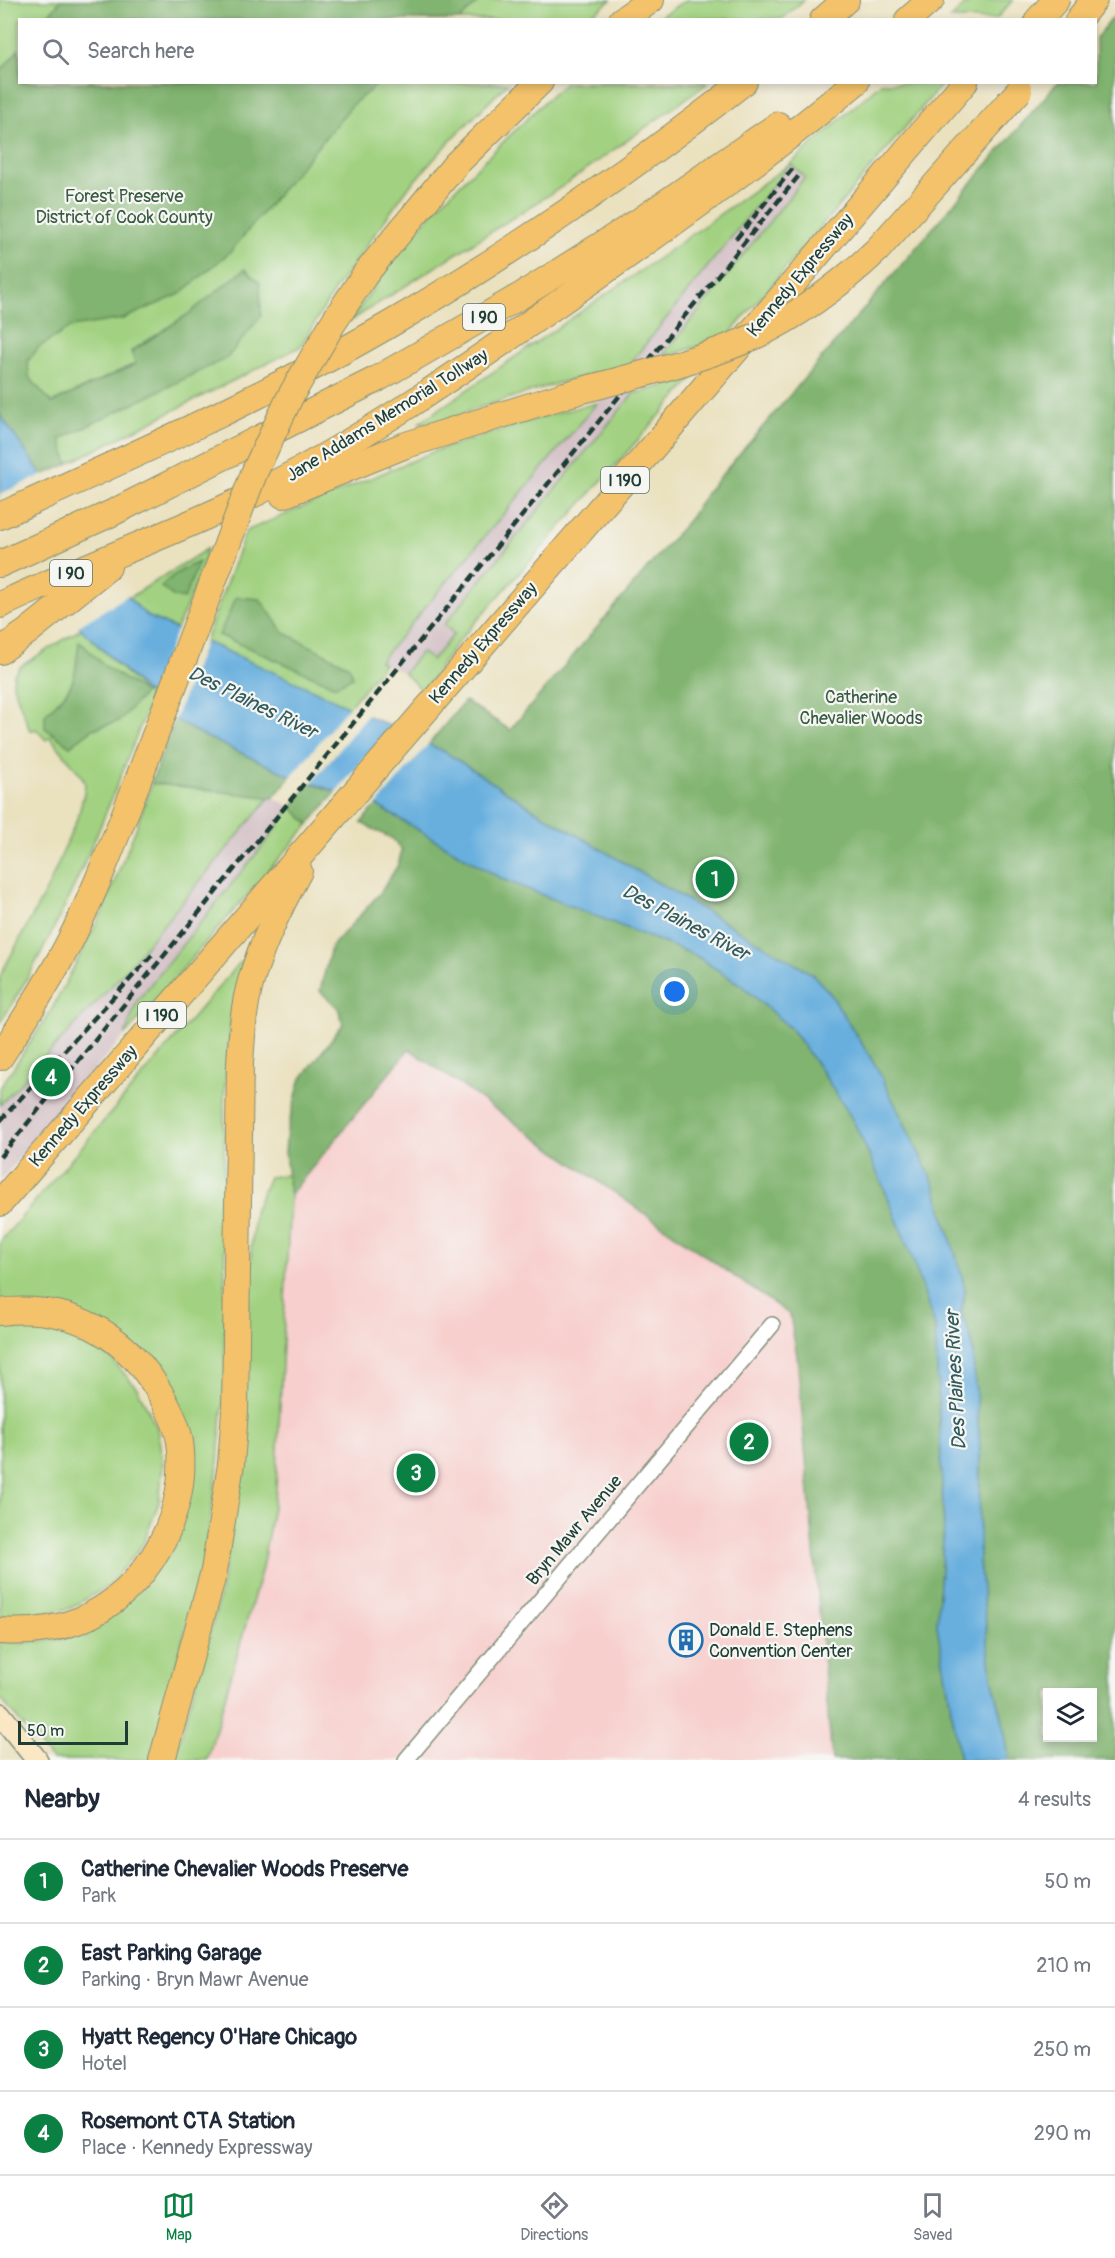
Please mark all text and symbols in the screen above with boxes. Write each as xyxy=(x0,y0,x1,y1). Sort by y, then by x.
search box xyxy=(18,18,1097,84)
icon: search xyxy=(39,35,72,68)
text: Search here xyxy=(87,37,194,65)
park label: Forest Preserve District of Cook County xyxy=(35,185,213,229)
street label: Kennedy Expressway xyxy=(742,209,859,342)
road number: I 90 xyxy=(463,304,505,330)
street label: Jane Addams Memorial Tollway xyxy=(282,344,493,487)
road number: I 190 xyxy=(601,467,649,493)
road number: I 90 xyxy=(50,560,92,586)
street label: Kennedy Expressway xyxy=(424,577,543,709)
water label: Des Plaines River xyxy=(184,660,324,746)
park label: Catherine Chevalier Woods xyxy=(799,686,923,730)
pin: 1 xyxy=(696,856,734,902)
water label: Des Plaines River xyxy=(618,878,756,968)
your location xyxy=(660,977,689,1006)
road number: I 190 xyxy=(138,1002,186,1028)
street label: Kennedy Expressway xyxy=(24,1040,143,1172)
pin: 4 xyxy=(32,1054,70,1100)
water label: Des Plaines River xyxy=(939,1306,972,1451)
pin: 2 xyxy=(730,1420,768,1464)
pin: 3 xyxy=(396,1450,436,1496)
street label: Bryn Mawr Avenue xyxy=(521,1470,627,1590)
place label: Donald E. Stephens Convention Center xyxy=(709,1619,853,1663)
building icon: Donald E. Stephens Convention Center xyxy=(668,1622,704,1658)
map controls xyxy=(1043,1688,1097,1742)
button: layers xyxy=(1043,1688,1097,1742)
scale bar xyxy=(18,1718,128,1746)
text: 50 m xyxy=(27,1721,64,1741)
text: Nearby xyxy=(24,1783,100,1815)
text: 4 results xyxy=(1018,1787,1091,1812)
text: Catherine Chevalier Woods Preserve xyxy=(81,1855,408,1883)
text: 1 xyxy=(40,1869,47,1894)
text: 50 m xyxy=(1044,1869,1091,1894)
text: Park xyxy=(81,1883,116,1908)
text: East Parking Garage xyxy=(81,1939,261,1967)
text: 2 xyxy=(38,1953,49,1978)
text: 210 m xyxy=(1036,1953,1091,1978)
text: Parking · Bryn Mawr Avenue xyxy=(81,1967,309,1992)
text: Hyatt Regency O'Hare Chicago xyxy=(81,2023,357,2051)
text: 3 xyxy=(38,2037,49,2062)
text: 250 m xyxy=(1033,2037,1091,2062)
text: Hotel xyxy=(81,2051,127,2076)
text: Rosemont CTA Station xyxy=(81,2107,295,2135)
text: 4 xyxy=(38,2121,49,2146)
text: 290 m xyxy=(1034,2121,1091,2146)
text: Place · Kennedy Expressway xyxy=(81,2135,313,2160)
tab: Map xyxy=(162,2189,195,2245)
tab: Directions xyxy=(520,2189,588,2245)
tab: Saved xyxy=(913,2189,953,2245)

